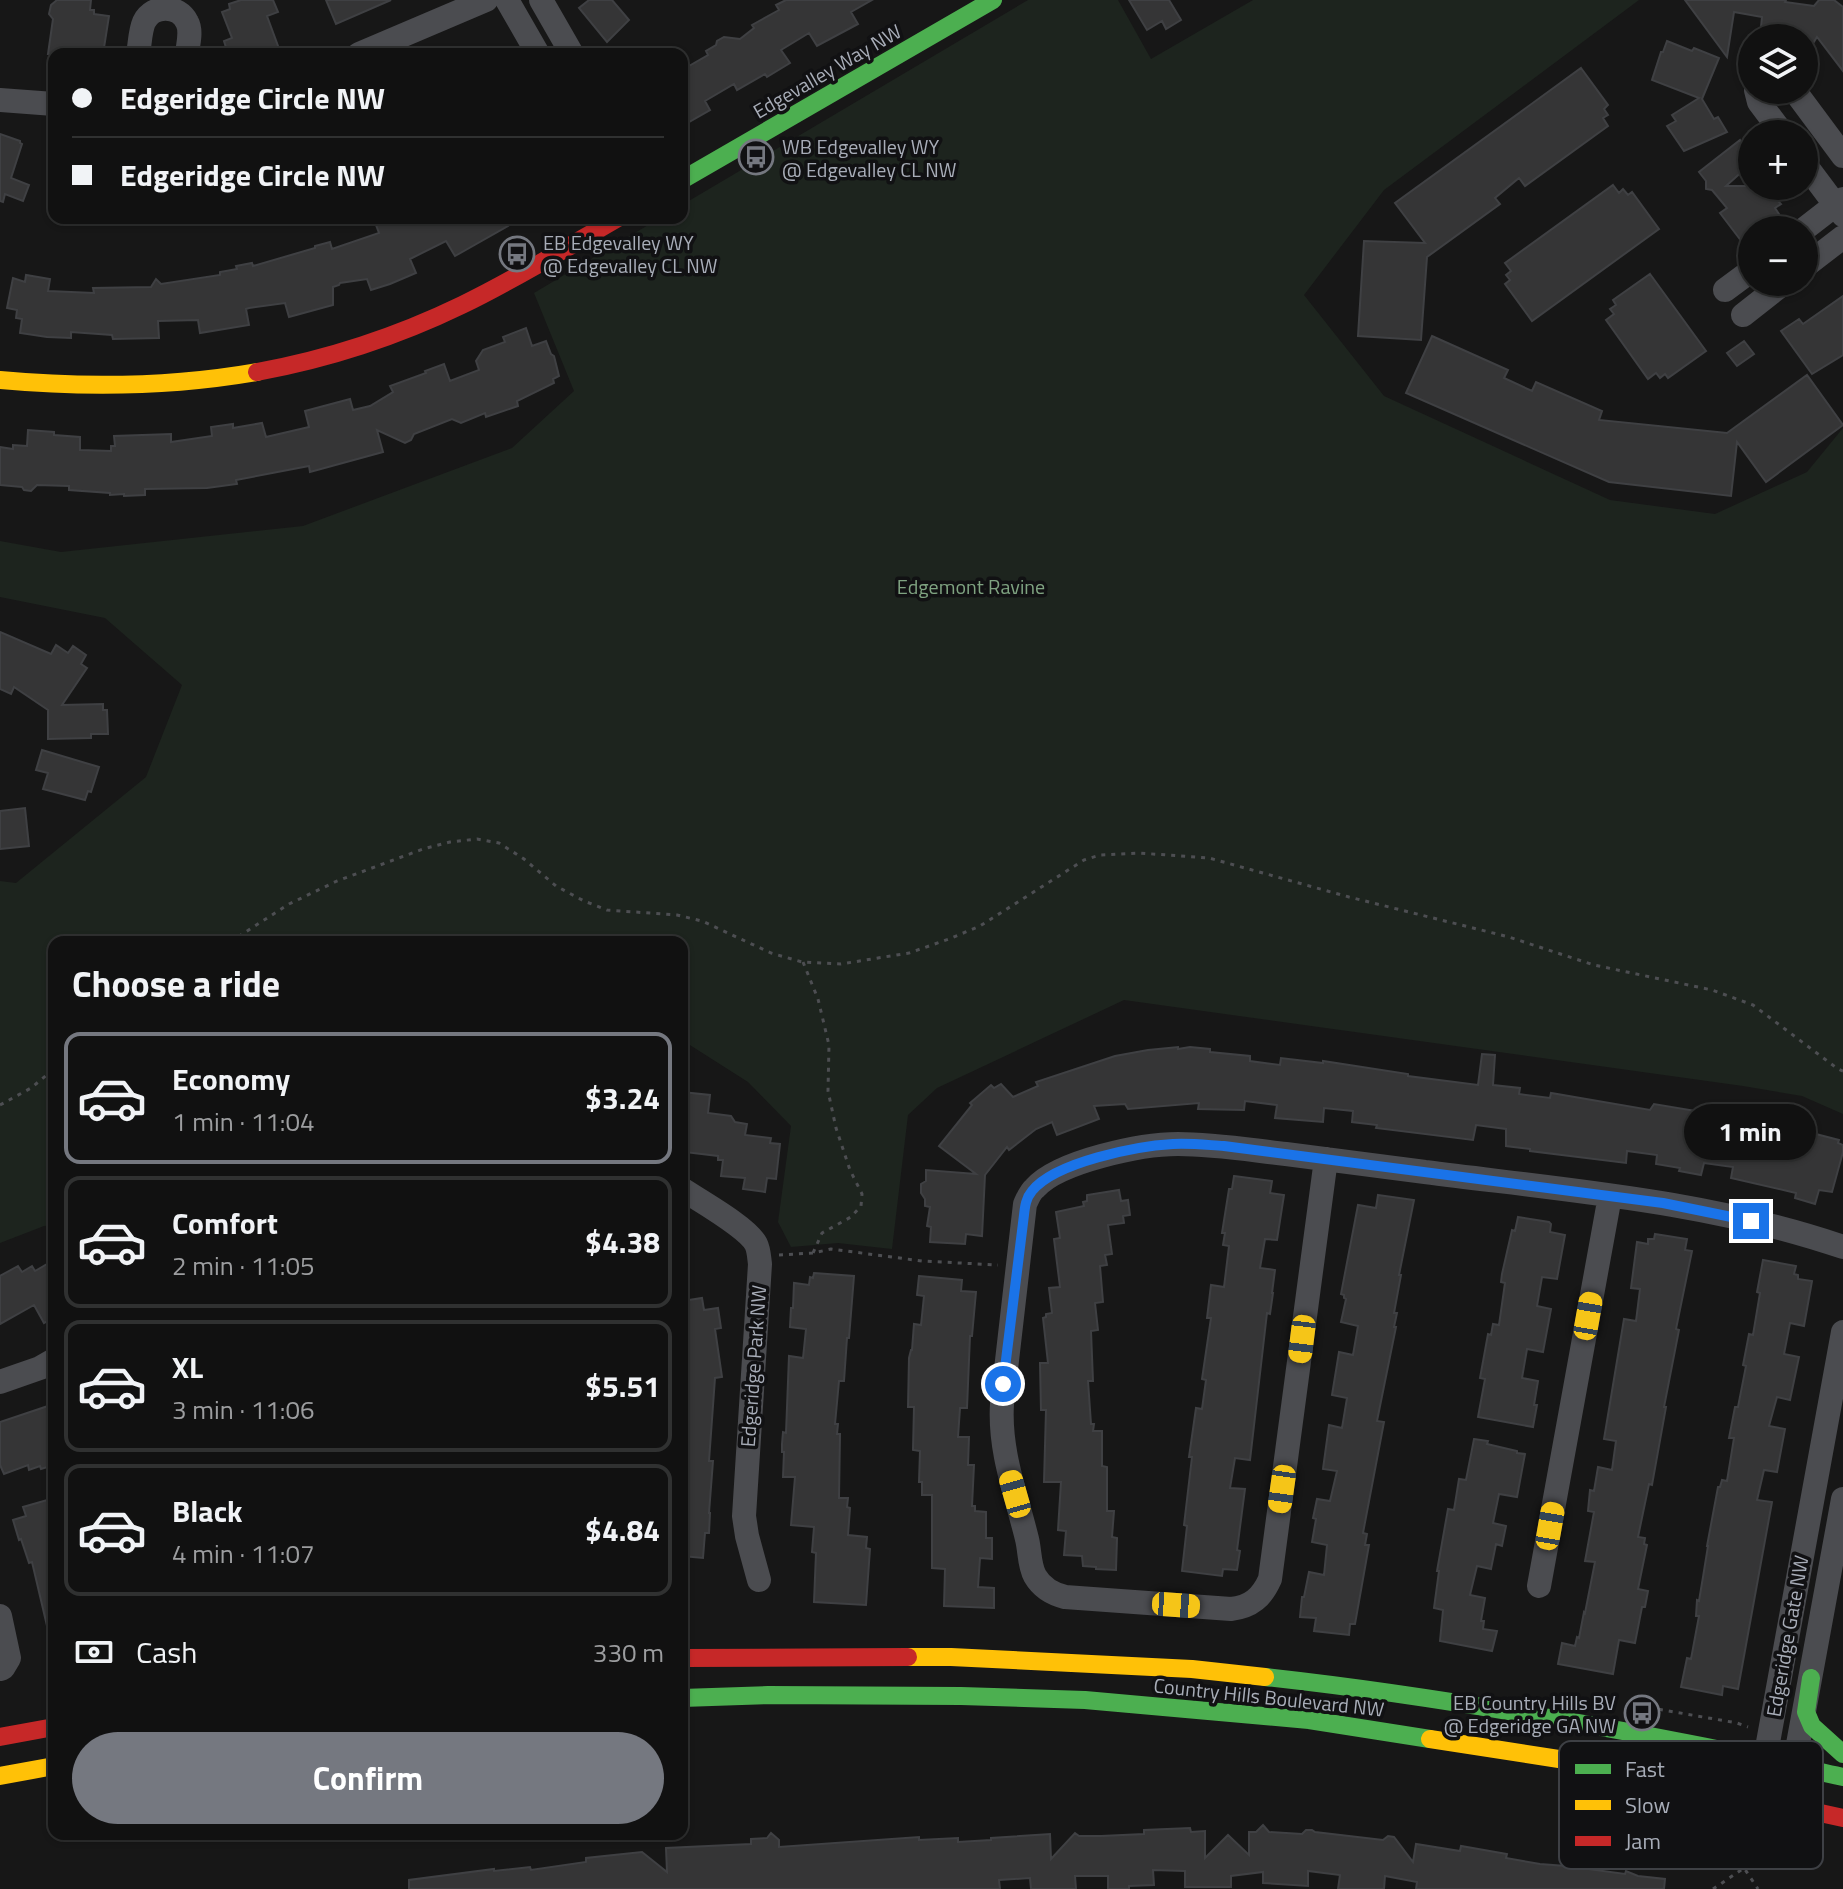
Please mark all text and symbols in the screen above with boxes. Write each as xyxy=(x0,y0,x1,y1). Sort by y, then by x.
street label: Edgevalley Way NW xyxy=(747,16,907,126)
map controls xyxy=(1738,24,1818,296)
button: layers xyxy=(1738,24,1818,104)
text: Edgeridge Circle NW xyxy=(120,75,385,121)
button: + xyxy=(1738,120,1818,200)
place label: WB Edgevalley WY @ Edgevalley CL NW xyxy=(782,131,957,185)
bus stop icon: WB Edgevalley WY @ Edgevalley CL NW xyxy=(737,138,775,176)
text: Edgeridge Circle NW xyxy=(120,152,385,198)
button: − xyxy=(1738,216,1818,296)
place label: EB Edgevalley WY @ Edgevalley CL NW xyxy=(543,227,718,281)
bus stop icon: EB Edgevalley WY @ Edgevalley CL NW xyxy=(498,235,536,273)
park label: Edgemont Ravine xyxy=(897,571,1045,602)
text: Choose a ride xyxy=(72,956,280,1011)
text: Economy xyxy=(172,1056,290,1102)
icon: car xyxy=(76,1062,148,1134)
text: $3.24 xyxy=(585,1075,660,1121)
text: 1 min · 11:04 xyxy=(172,1102,315,1141)
callout: 1 min xyxy=(1685,1105,1817,1161)
text: 1 min xyxy=(1718,1112,1782,1151)
text: Comfort xyxy=(172,1200,278,1246)
route end xyxy=(1733,1203,1769,1239)
icon: car xyxy=(76,1206,148,1278)
text: $4.38 xyxy=(585,1219,660,1265)
text: 2 min · 11:05 xyxy=(172,1246,315,1285)
street label: Edgeridge Park NW xyxy=(732,1284,774,1448)
car xyxy=(1572,1290,1604,1342)
car xyxy=(1287,1314,1317,1364)
text: XL xyxy=(172,1344,203,1390)
icon: car xyxy=(76,1350,148,1422)
text: $5.51 xyxy=(585,1363,660,1409)
route start xyxy=(985,1366,1021,1402)
text: 3 min · 11:06 xyxy=(172,1390,315,1429)
car xyxy=(1267,1464,1297,1514)
car xyxy=(997,1468,1033,1520)
text: Black xyxy=(172,1488,243,1534)
icon: car xyxy=(76,1494,148,1566)
car xyxy=(1534,1500,1566,1552)
text: $4.84 xyxy=(585,1507,660,1553)
text: 4 min · 11:07 xyxy=(172,1534,315,1573)
street label: Edgeridge Gate NW xyxy=(1758,1552,1817,1719)
car xyxy=(1151,1591,1201,1619)
text: Cash xyxy=(136,1629,197,1675)
icon: cash xyxy=(72,1630,116,1674)
text: 330 m xyxy=(593,1633,664,1672)
street label: Country Hills Boulevard NW xyxy=(1152,1669,1386,1725)
place label: EB Country Hills BV @ Edgeridge GA NW xyxy=(1444,1687,1616,1741)
bus stop icon: EB Country Hills BV @ Edgeridge GA NW xyxy=(1623,1694,1661,1732)
button: Confirm xyxy=(72,1732,664,1824)
legend xyxy=(1559,1741,1823,1869)
text: Fast xyxy=(1625,1752,1665,1786)
text: Slow xyxy=(1625,1788,1671,1822)
text: Jam xyxy=(1625,1824,1661,1858)

